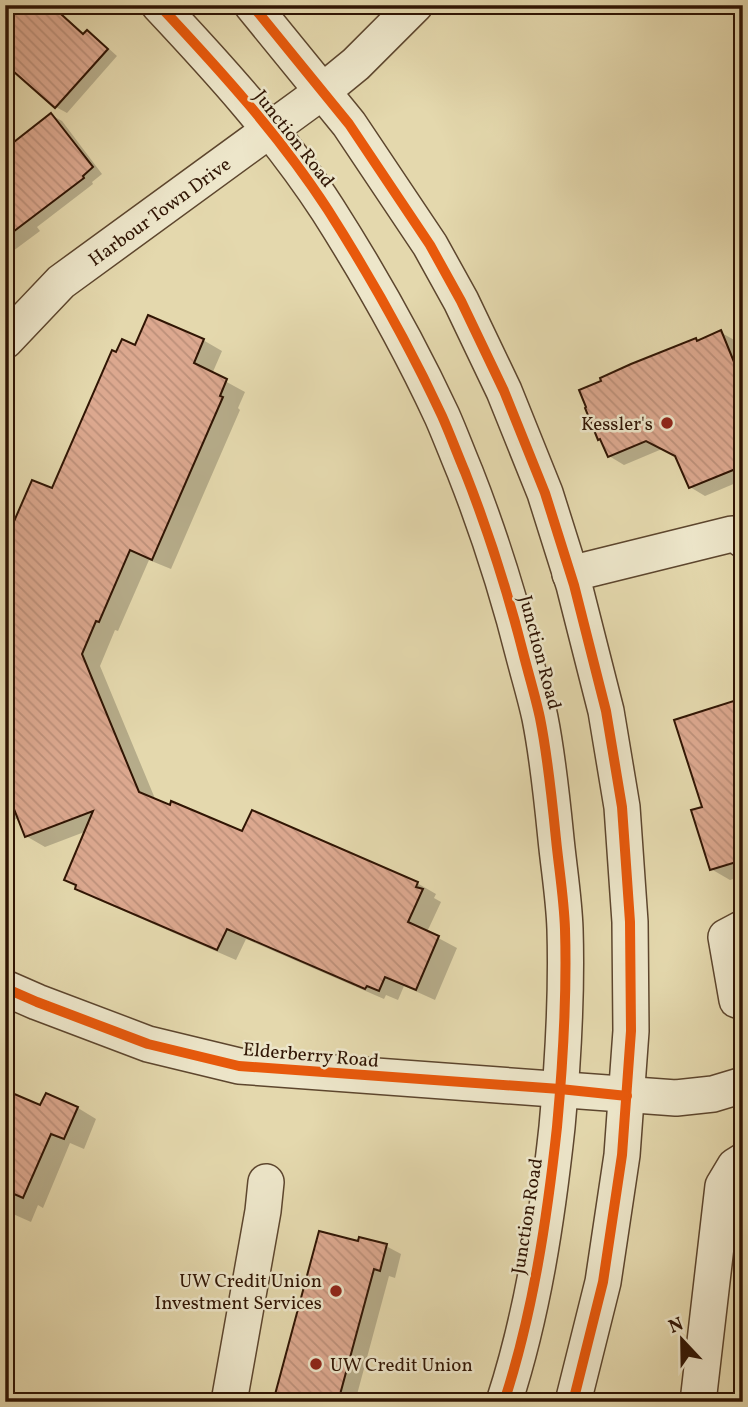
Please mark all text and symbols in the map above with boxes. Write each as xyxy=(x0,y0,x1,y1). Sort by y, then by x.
street label: Junction Road xyxy=(247,85,340,193)
street label: Harbour Town Drive xyxy=(84,152,237,273)
place label: Kessler's xyxy=(581,412,653,438)
marker: Kessler's xyxy=(659,415,675,431)
street label: Junction Road xyxy=(511,592,567,713)
street label: Elderberry Road xyxy=(242,1037,380,1075)
street label: Junction Road xyxy=(506,1156,550,1276)
place label: UW Credit Union Investment Services xyxy=(155,1269,322,1317)
marker: UW Credit Union Investment Services xyxy=(328,1283,344,1299)
north arrow xyxy=(646,1306,716,1376)
text: N xyxy=(665,1311,688,1341)
place label: UW Credit Union xyxy=(330,1353,473,1379)
marker: UW Credit Union xyxy=(308,1356,324,1372)

